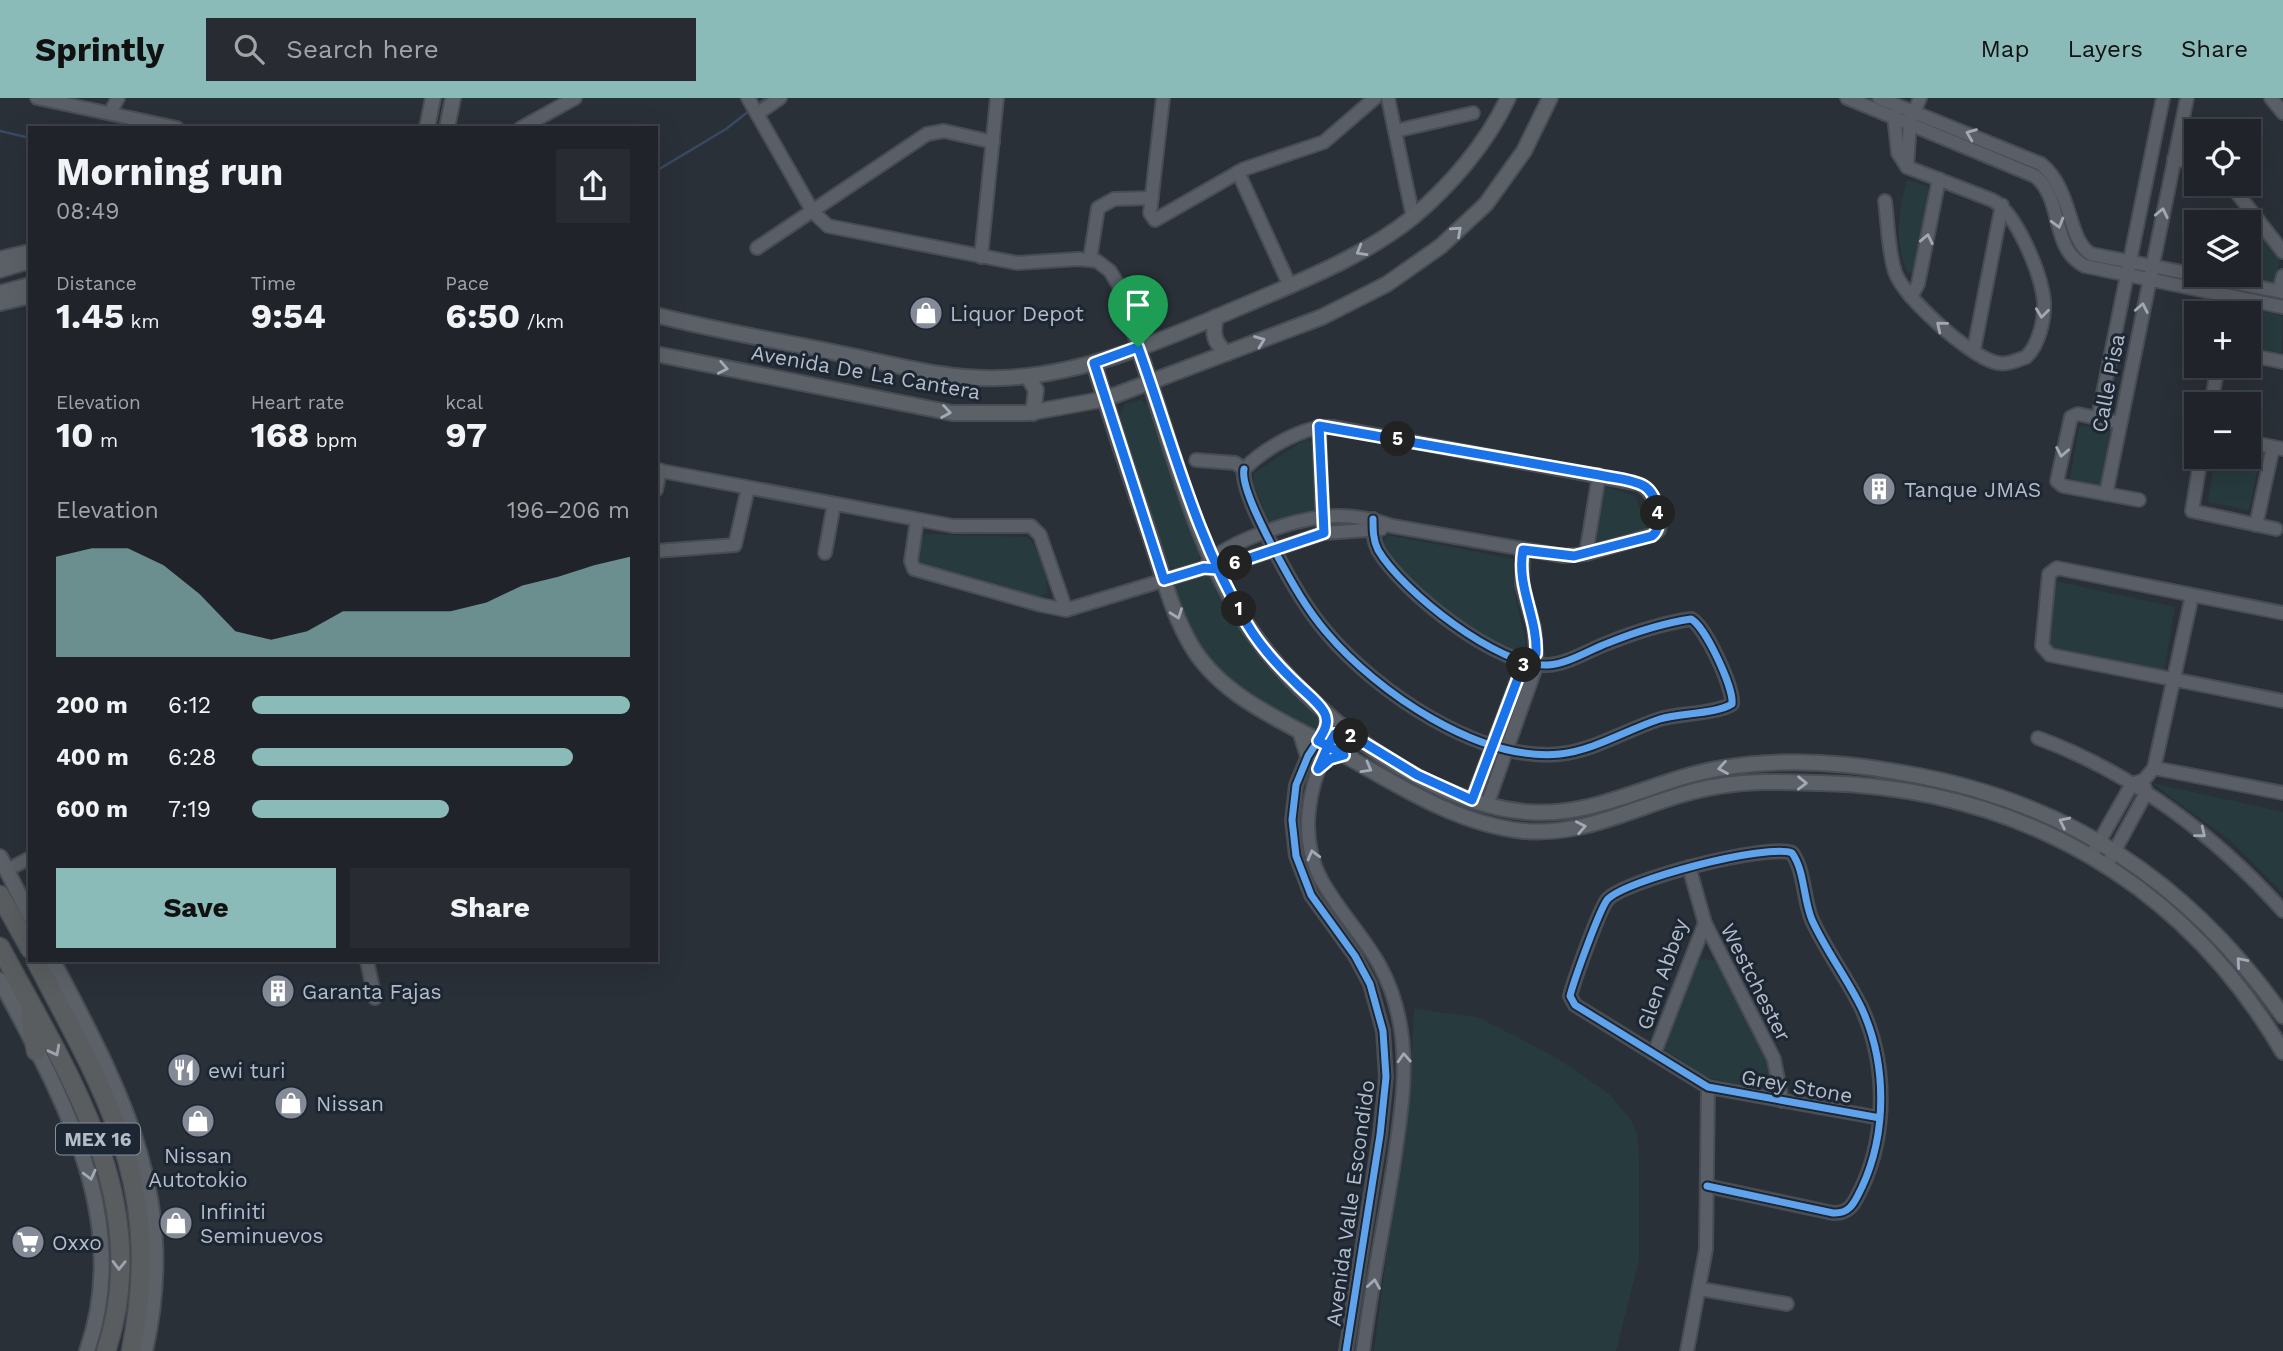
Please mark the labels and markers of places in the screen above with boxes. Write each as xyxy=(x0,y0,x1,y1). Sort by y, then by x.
pin xyxy=(1108,275,1168,347)
shop icon: Liquor Depot xyxy=(907,294,945,332)
place label: Liquor Depot xyxy=(950,301,1084,326)
pin: 5 xyxy=(1380,422,1416,456)
building icon: Tanque JMAS xyxy=(1860,470,1898,508)
place label: Tanque JMAS xyxy=(1904,477,2041,502)
pin: 4 xyxy=(1640,496,1676,530)
pin: 6 xyxy=(1218,546,1252,580)
pin: 1 xyxy=(1222,592,1256,626)
pin: 3 xyxy=(1506,648,1542,682)
pin: 2 xyxy=(1334,718,1368,754)
building icon: Garanta Fajas xyxy=(259,972,297,1010)
place label: Garanta Fajas xyxy=(302,979,442,1004)
restaurant icon: ewi turi xyxy=(165,1051,203,1089)
place label: ewi turi xyxy=(208,1058,286,1083)
shop icon: Nissan xyxy=(272,1084,310,1122)
place label: Nissan xyxy=(316,1091,384,1116)
shop icon: Nissan Autotokio xyxy=(179,1102,217,1140)
place label: Nissan Autotokio xyxy=(148,1143,248,1192)
place label: Infiniti Seminuevos xyxy=(200,1199,324,1248)
shop icon: Infiniti Seminuevos xyxy=(157,1204,195,1242)
supermarket icon: Oxxo xyxy=(9,1223,47,1261)
place label: Oxxo xyxy=(52,1230,102,1255)

